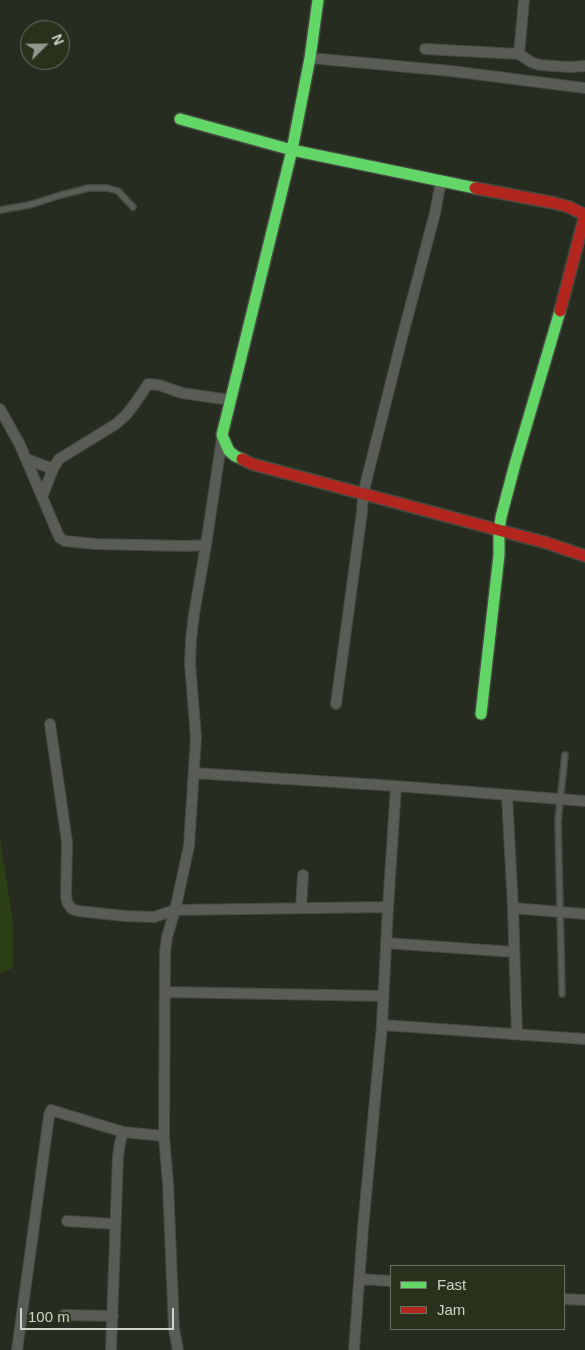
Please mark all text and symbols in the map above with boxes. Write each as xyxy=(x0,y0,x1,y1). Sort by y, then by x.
north arrow xyxy=(20,20,70,70)
text: N xyxy=(49,32,67,47)
legend xyxy=(390,1265,565,1330)
text: Fast xyxy=(437,1276,466,1293)
scale bar xyxy=(22,1298,176,1330)
text: Jam xyxy=(437,1301,465,1318)
text: 100 m xyxy=(28,1308,70,1325)

